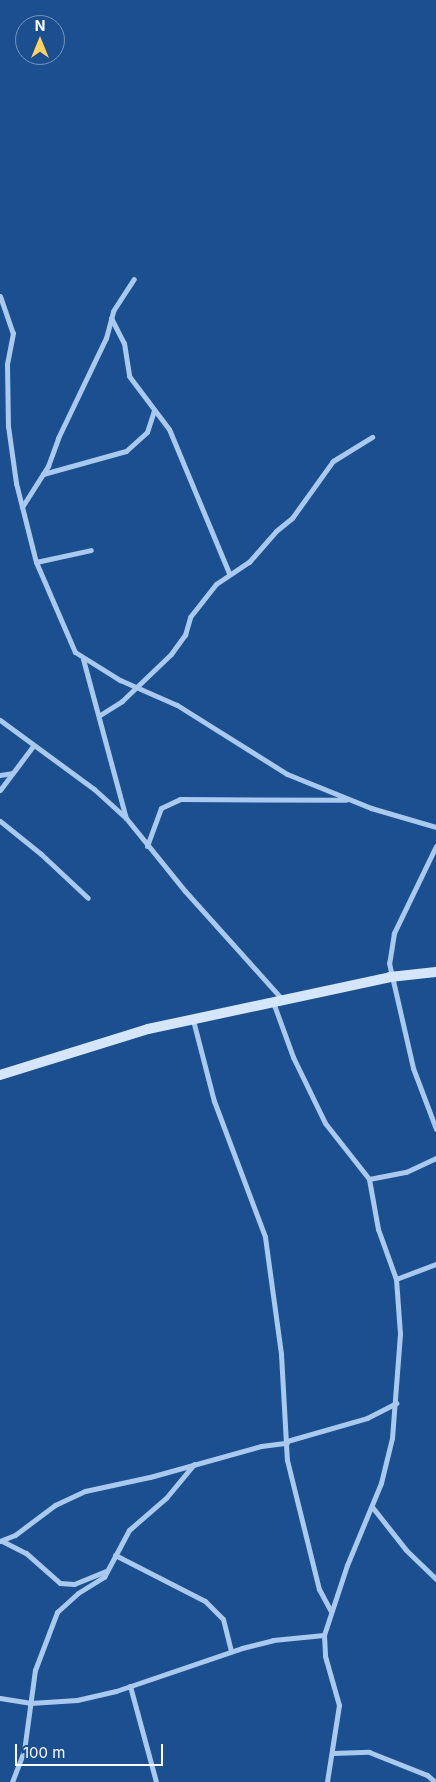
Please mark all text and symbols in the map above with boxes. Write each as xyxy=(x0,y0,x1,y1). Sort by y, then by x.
north arrow xyxy=(15,15,65,65)
text: N xyxy=(35,17,45,34)
scale bar xyxy=(18,1734,165,1766)
text: 100 m xyxy=(23,1743,65,1762)

